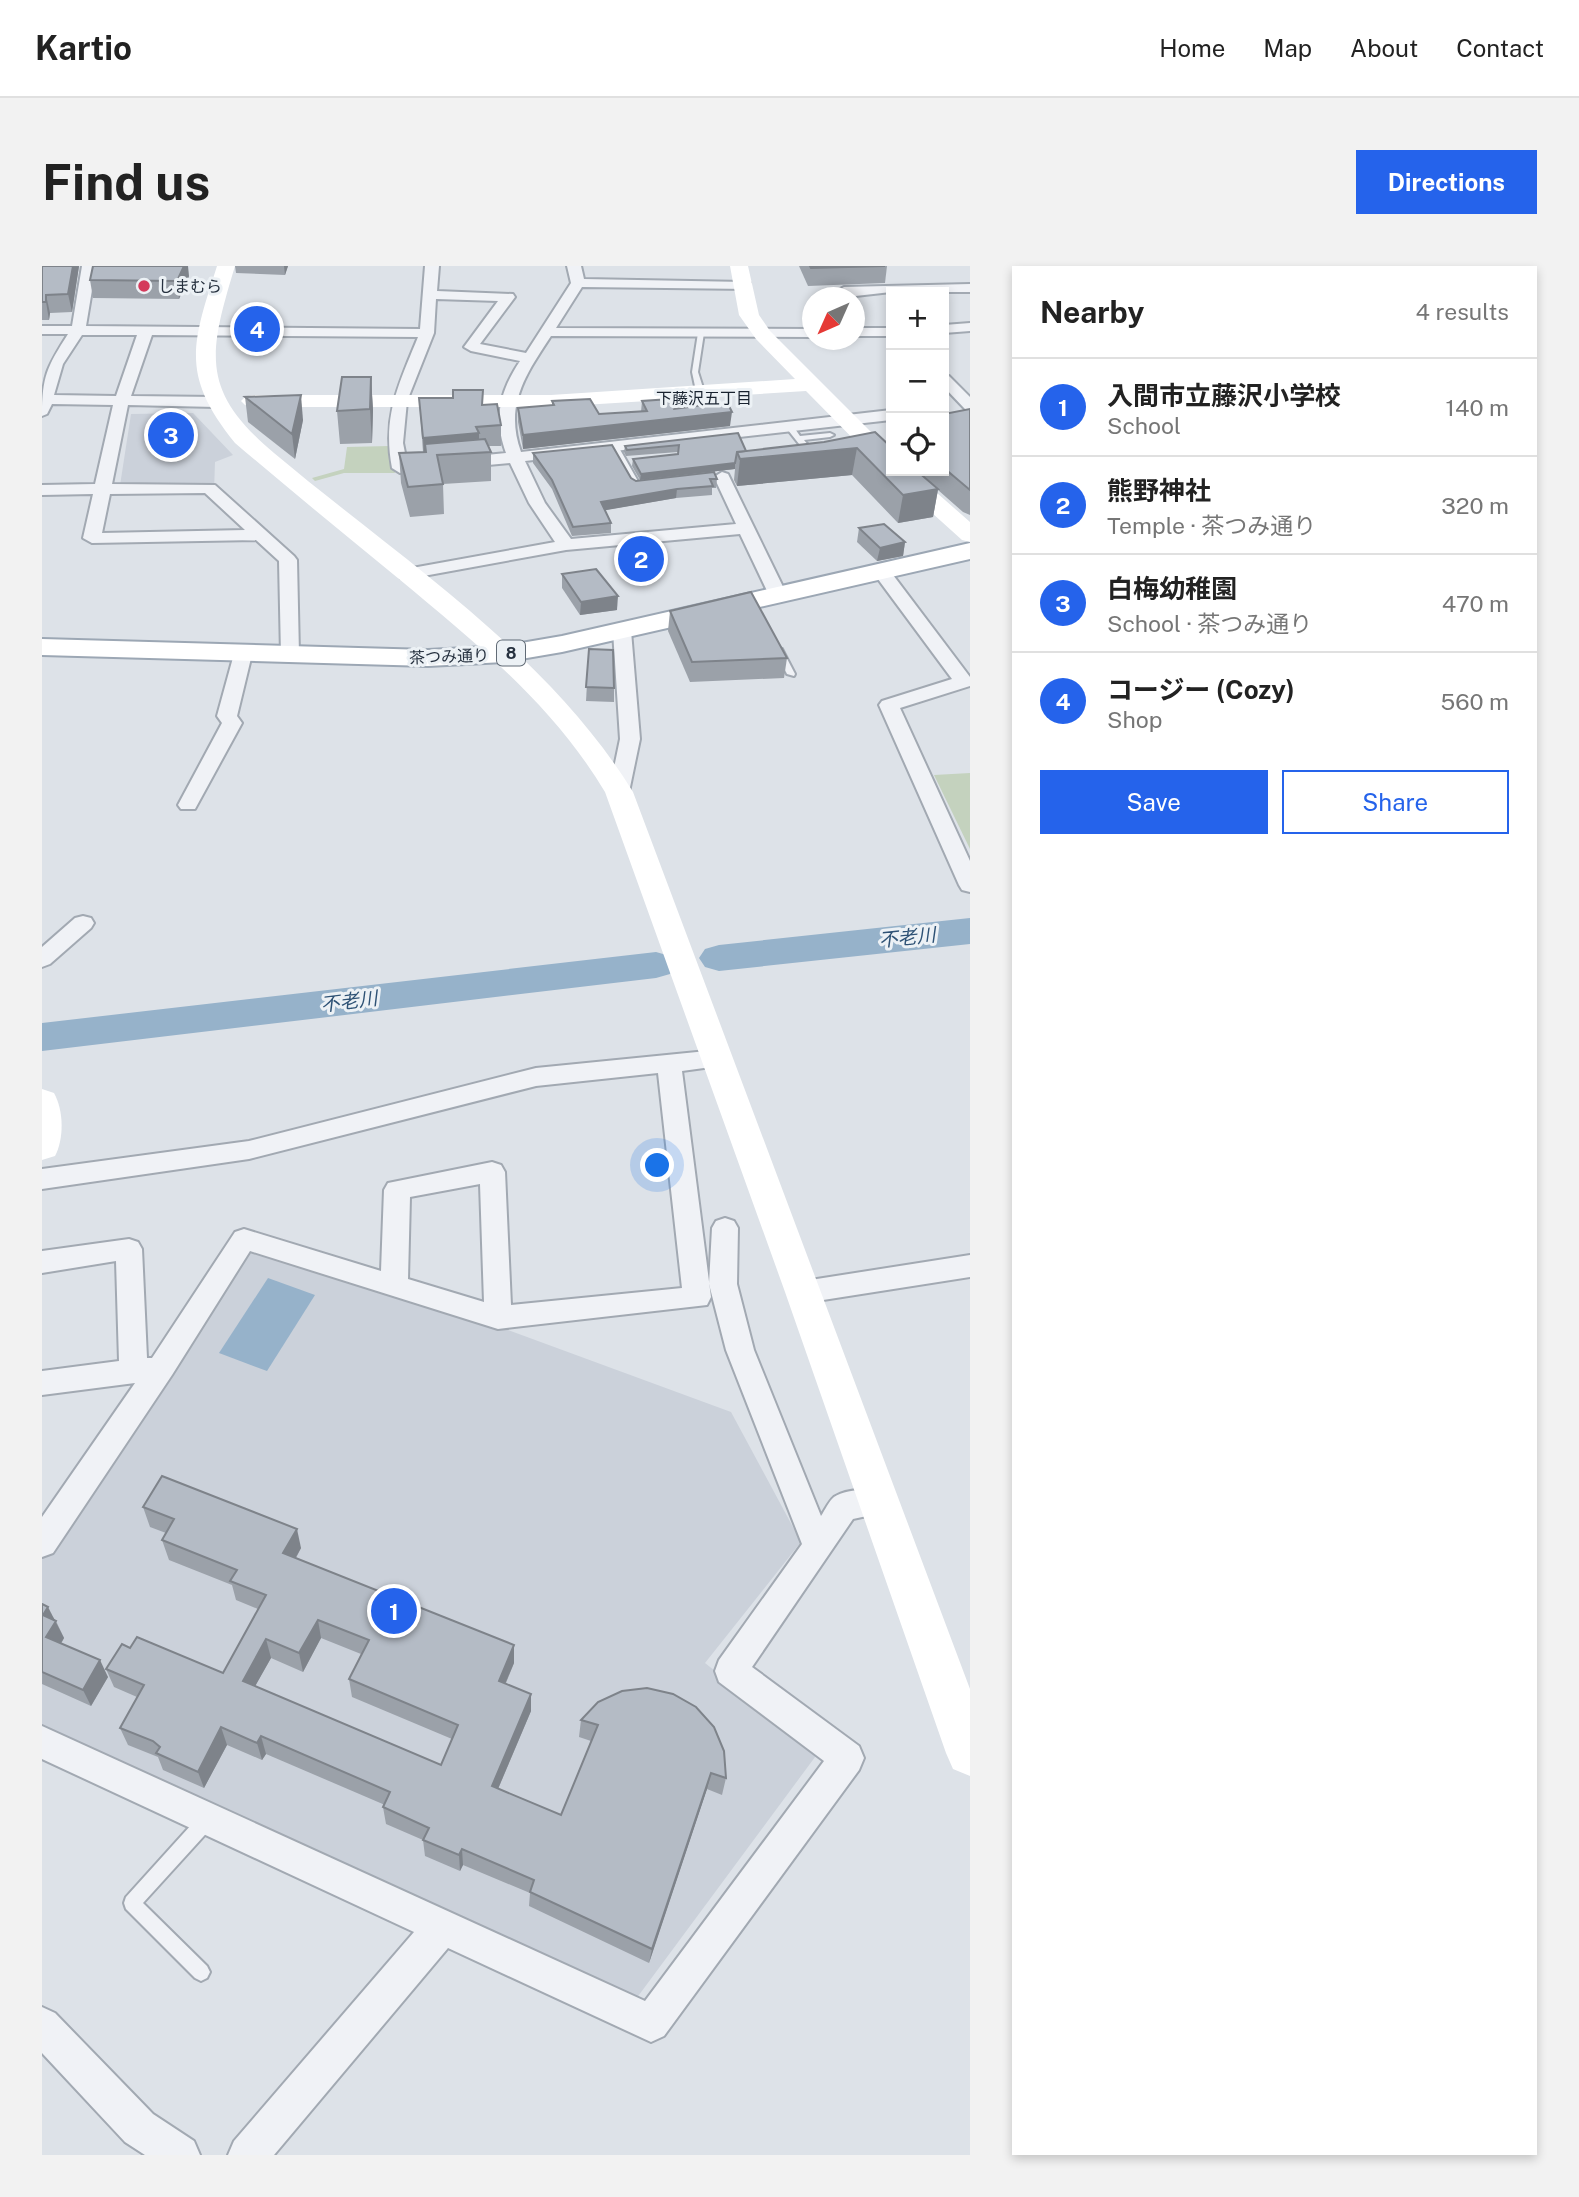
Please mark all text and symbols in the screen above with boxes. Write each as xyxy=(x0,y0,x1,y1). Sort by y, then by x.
text: Kartio xyxy=(35,29,132,67)
text: Home xyxy=(1159,34,1225,62)
text: Map xyxy=(1263,34,1312,62)
text: About xyxy=(1350,34,1418,62)
text: Contact xyxy=(1456,34,1544,62)
button: Directions xyxy=(1356,150,1537,214)
text: Find us xyxy=(42,153,210,211)
place label: しまむら xyxy=(158,277,222,296)
marker: しまむら xyxy=(136,278,152,294)
north arrow xyxy=(802,287,865,350)
map controls xyxy=(886,287,949,476)
button: + xyxy=(886,287,949,350)
text: Nearby xyxy=(1040,294,1144,330)
text: 4 results xyxy=(1415,298,1509,325)
pin: 4 xyxy=(234,303,280,355)
button: − xyxy=(886,350,949,413)
text: 入間市立藤沢小学校 xyxy=(1107,380,1341,411)
district label: 下藤沢五丁目 xyxy=(656,389,752,408)
text: 1 xyxy=(1058,394,1068,421)
text: 140 m xyxy=(1446,394,1509,421)
pin: 3 xyxy=(148,409,194,461)
text: School xyxy=(1107,412,1181,439)
button: locate xyxy=(886,413,949,476)
text: 熊野神社 xyxy=(1107,475,1211,506)
text: 2 xyxy=(1056,492,1070,519)
text: 320 m xyxy=(1441,492,1509,519)
text: Temple · 茶つみ通り xyxy=(1107,512,1316,539)
pin: 2 xyxy=(618,533,664,585)
text: 白梅幼稚園 xyxy=(1107,573,1237,604)
text: 3 xyxy=(1055,590,1071,617)
text: 470 m xyxy=(1442,590,1509,617)
text: School · 茶つみ通り xyxy=(1107,610,1312,637)
road number: 8 xyxy=(497,640,525,666)
street label: 茶つみ通り xyxy=(409,646,489,667)
text: コージー (Cozy) xyxy=(1107,674,1295,705)
text: 4 xyxy=(1055,688,1071,715)
text: 560 m xyxy=(1441,688,1509,715)
text: Shop xyxy=(1107,706,1162,733)
button: Save xyxy=(1040,770,1268,834)
button: Share xyxy=(1282,770,1509,834)
water label: 不老川 xyxy=(877,923,938,951)
water label: 不老川 xyxy=(319,986,381,1015)
your location xyxy=(640,1148,674,1182)
pin: 1 xyxy=(371,1585,417,1637)

